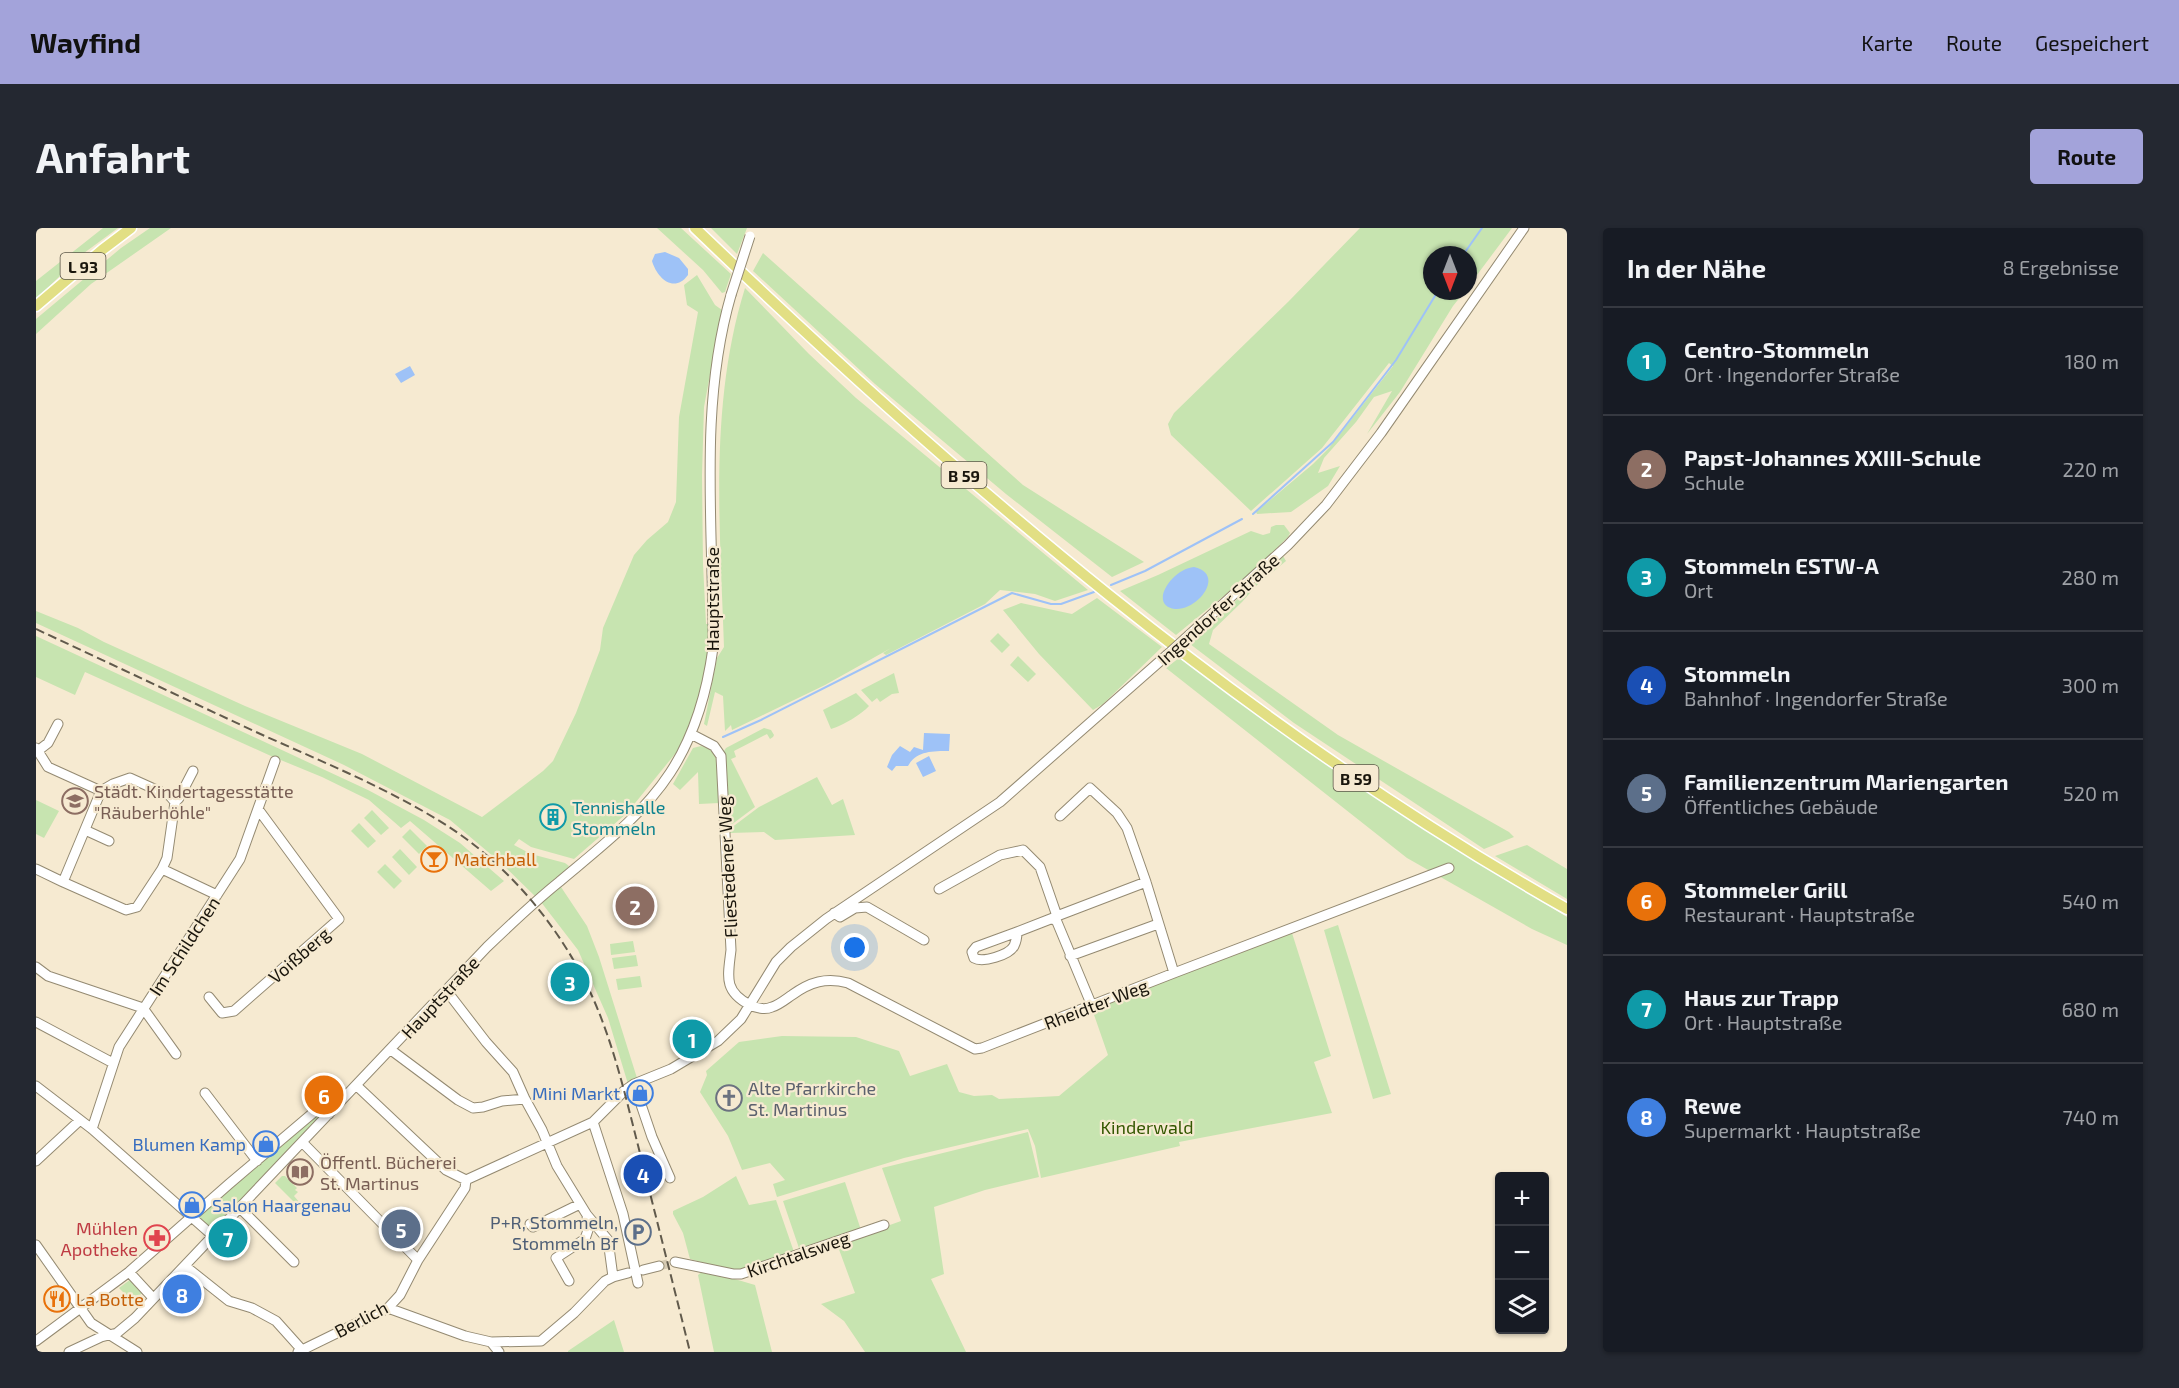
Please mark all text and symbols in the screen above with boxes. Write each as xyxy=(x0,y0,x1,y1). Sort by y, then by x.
text: Wayfind xyxy=(30,25,141,59)
text: Karte xyxy=(1861,30,1913,55)
text: Route xyxy=(1946,30,2002,55)
text: Gespeichert xyxy=(2035,30,2149,55)
button: Route xyxy=(2030,129,2143,184)
text: Anfahrt xyxy=(36,131,190,181)
north arrow xyxy=(1423,246,1477,300)
text: In der Nähe xyxy=(1627,252,1766,283)
road number: L 93 xyxy=(60,253,106,279)
text: 8 Ergebnisse xyxy=(2002,255,2119,279)
text: Centro-Stommeln xyxy=(1684,336,1869,362)
text: 1 xyxy=(1642,349,1651,373)
text: 180 m xyxy=(2065,349,2119,373)
text: Ort · Ingendorfer Straße xyxy=(1684,362,1900,386)
text: Papst-Johannes XXIII-Schule xyxy=(1684,444,1981,470)
text: 2 xyxy=(1641,457,1652,481)
text: 220 m xyxy=(2062,457,2119,481)
road number: B 59 xyxy=(942,462,986,488)
text: Schule xyxy=(1684,470,1745,494)
street label: Hauptstraße xyxy=(701,547,723,651)
street label: Ingendorfer Straße xyxy=(1153,549,1283,669)
text: Stommeln ESTW-A xyxy=(1684,552,1879,578)
text: 3 xyxy=(1641,565,1652,589)
text: 280 m xyxy=(2062,565,2119,589)
text: Ort xyxy=(1684,578,1713,602)
text: Stommeln xyxy=(1684,660,1790,686)
text: 4 xyxy=(1640,673,1653,697)
text: 300 m xyxy=(2062,673,2119,697)
text: Bahnhof · Ingendorfer Straße xyxy=(1684,686,1948,710)
road number: B 59 xyxy=(1334,765,1378,791)
text: Familienzentrum Mariengarten xyxy=(1684,768,2009,794)
place label: Städt. Kindertagesstätte "Räuberhöhle" xyxy=(94,780,294,823)
text: 5 xyxy=(1641,781,1652,805)
text: 520 m xyxy=(2063,781,2119,805)
school or university icon: Städt. Kindertagesstätte "Räuberhöhle" xyxy=(60,786,90,816)
text: Öffentliches Gebäude xyxy=(1684,794,1878,818)
place label: Tennishalle Stommeln xyxy=(572,796,665,839)
street label: Fliestedener Weg xyxy=(712,796,742,938)
building icon: Tennishalle Stommeln xyxy=(538,802,568,832)
bar icon: Matchball xyxy=(419,844,449,874)
place label: Matchball xyxy=(454,848,537,870)
text: Stommeler Grill xyxy=(1684,876,1848,902)
pin: 2 xyxy=(616,884,654,928)
text: 6 xyxy=(1641,889,1652,913)
text: 540 m xyxy=(2062,889,2119,913)
street label: Im Schildchen xyxy=(144,892,224,1000)
text: Restaurant · Hauptstraße xyxy=(1684,902,1915,926)
street label: Voißberg xyxy=(264,922,334,988)
your location xyxy=(840,933,869,962)
street label: Hauptstraße xyxy=(396,951,484,1043)
pin: 3 xyxy=(550,960,590,1005)
street label: Rheidter Weg xyxy=(1041,974,1151,1034)
text: Haus zur Trapp xyxy=(1684,984,1839,1010)
text: 7 xyxy=(1641,997,1652,1021)
text: 680 m xyxy=(2061,997,2119,1021)
text: Ort · Hauptstraße xyxy=(1684,1010,1843,1034)
pin: 1 xyxy=(672,1016,712,1062)
pin: 6 xyxy=(304,1072,344,1118)
place label: Alte Pfarrkirche St. Martinus xyxy=(748,1077,876,1120)
shop icon: Mini Markt xyxy=(625,1078,655,1108)
place label: Mini Markt xyxy=(532,1082,620,1104)
church icon: Alte Pfarrkirche St. Martinus xyxy=(714,1083,744,1113)
text: Rewe xyxy=(1684,1092,1741,1118)
text: 8 xyxy=(1640,1105,1653,1129)
text: 740 m xyxy=(2062,1105,2119,1129)
park label: Kinderwald xyxy=(1100,1116,1194,1138)
text: Supermarkt · Hauptstraße xyxy=(1684,1118,1921,1142)
shop icon: Blumen Kamp xyxy=(251,1129,281,1159)
place label: Blumen Kamp xyxy=(133,1133,246,1155)
place label: Öffentl. Bücherei St. Martinus xyxy=(320,1151,457,1194)
pin: 4 xyxy=(624,1152,662,1196)
library icon: Öffentl. Bücherei St. Martinus xyxy=(285,1157,315,1187)
map controls xyxy=(1495,1172,1549,1334)
button: + xyxy=(1495,1172,1549,1226)
shop icon: Salon Haargenau xyxy=(177,1190,207,1220)
place label: Salon Haargenau xyxy=(212,1194,351,1216)
pin: 5 xyxy=(382,1206,421,1252)
place label: P+R, Stommeln, Stommeln Bf xyxy=(490,1211,619,1254)
pin: 7 xyxy=(208,1216,248,1260)
place label: Mühlen Apotheke xyxy=(61,1217,138,1260)
parking icon: P+R, Stommeln, Stommeln Bf xyxy=(623,1217,653,1247)
pharmacy icon: Mühlen Apotheke xyxy=(142,1223,172,1253)
street label: Kirchtalsweg xyxy=(744,1226,852,1282)
button: − xyxy=(1495,1226,1549,1280)
pin: 8 xyxy=(162,1272,202,1316)
button: layers xyxy=(1495,1280,1549,1334)
restaurant icon: La Botte xyxy=(42,1284,72,1314)
place label: La Botte xyxy=(76,1288,144,1310)
street label: Berlich xyxy=(331,1296,391,1342)

